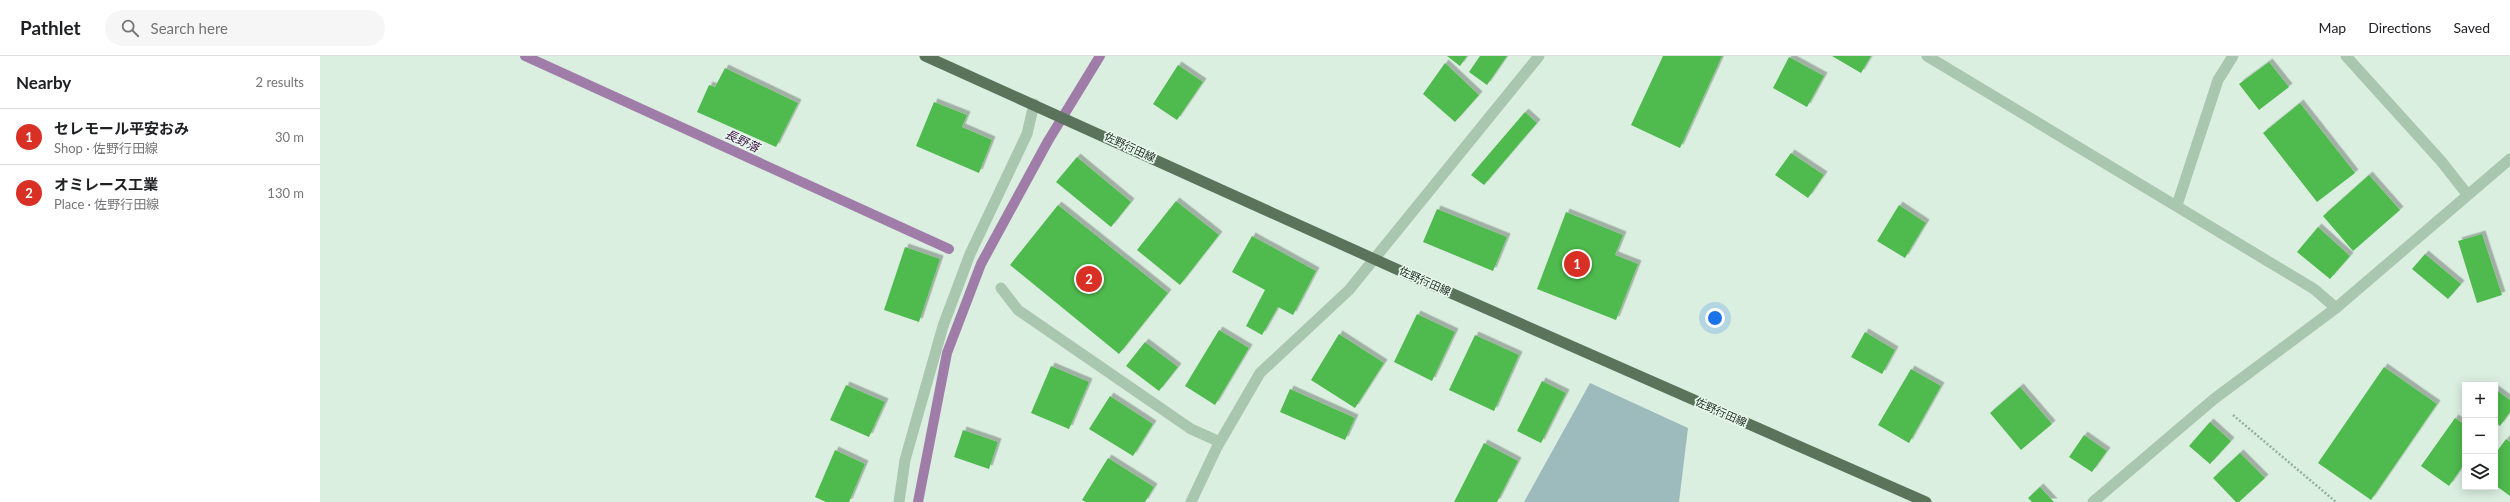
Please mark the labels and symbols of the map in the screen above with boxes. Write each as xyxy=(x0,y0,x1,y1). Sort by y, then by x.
water label: 長野落 xyxy=(723,126,764,156)
street label: 佐野行田線 xyxy=(1103,129,1158,164)
pin: 1 xyxy=(1564,249,1590,279)
street label: 佐野行田線 xyxy=(1397,263,1453,298)
pin: 2 xyxy=(1076,264,1102,294)
your location xyxy=(1705,308,1725,328)
street label: 佐野行田線 xyxy=(1693,394,1749,429)

